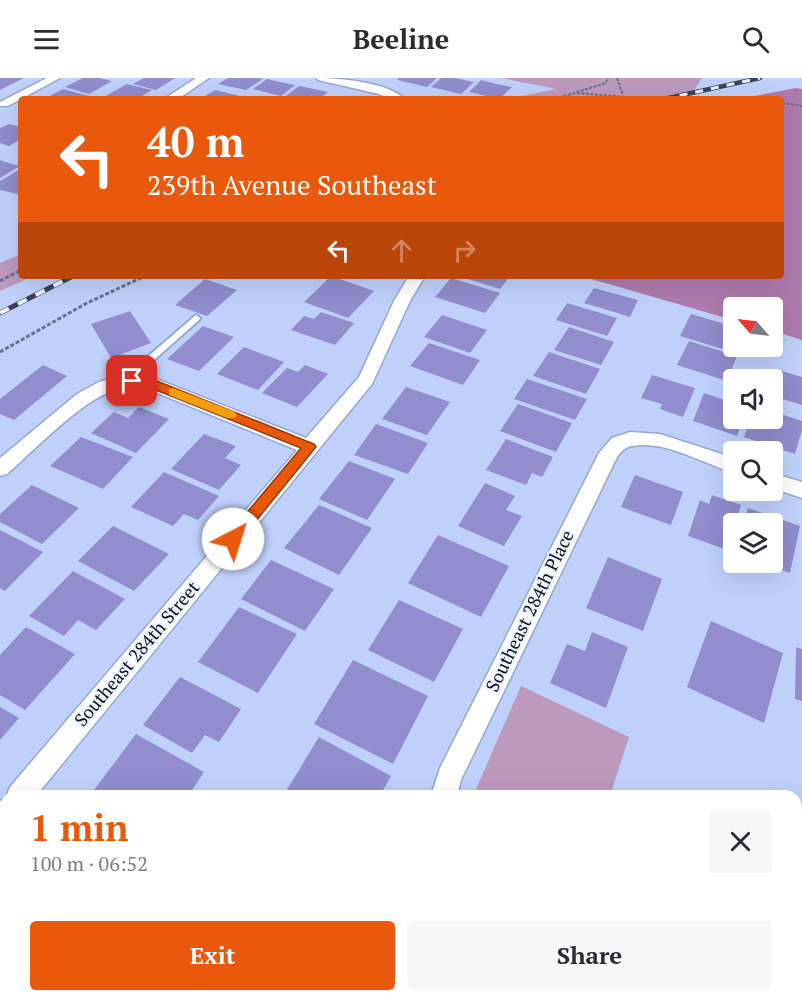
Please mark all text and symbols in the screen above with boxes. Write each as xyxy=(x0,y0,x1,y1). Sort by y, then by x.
text: Beeline xyxy=(353,21,449,57)
icon: menu xyxy=(30,23,63,56)
icon: search xyxy=(739,23,772,56)
text: 40 m xyxy=(147,113,245,169)
icon: left xyxy=(48,120,126,198)
text: 239th Avenue Southeast xyxy=(147,167,437,203)
icon: left xyxy=(322,234,355,267)
icon: ahead xyxy=(385,234,418,267)
icon: right xyxy=(448,234,481,267)
north arrow xyxy=(723,297,783,357)
map controls xyxy=(723,297,783,573)
pin xyxy=(106,355,157,406)
icon: arrive xyxy=(115,364,148,397)
button: sound xyxy=(723,369,783,429)
button: search xyxy=(723,441,783,501)
position arrow xyxy=(201,507,265,571)
button: layers xyxy=(723,513,783,573)
street label: Southeast 284th Place xyxy=(480,526,579,695)
street label: Southeast 284th Street xyxy=(68,575,204,731)
text: 1 min xyxy=(30,804,128,851)
button: close xyxy=(709,810,772,873)
text: 100 m · 06:52 xyxy=(30,850,148,877)
button: Exit xyxy=(30,921,395,990)
button: Share xyxy=(407,921,772,990)

